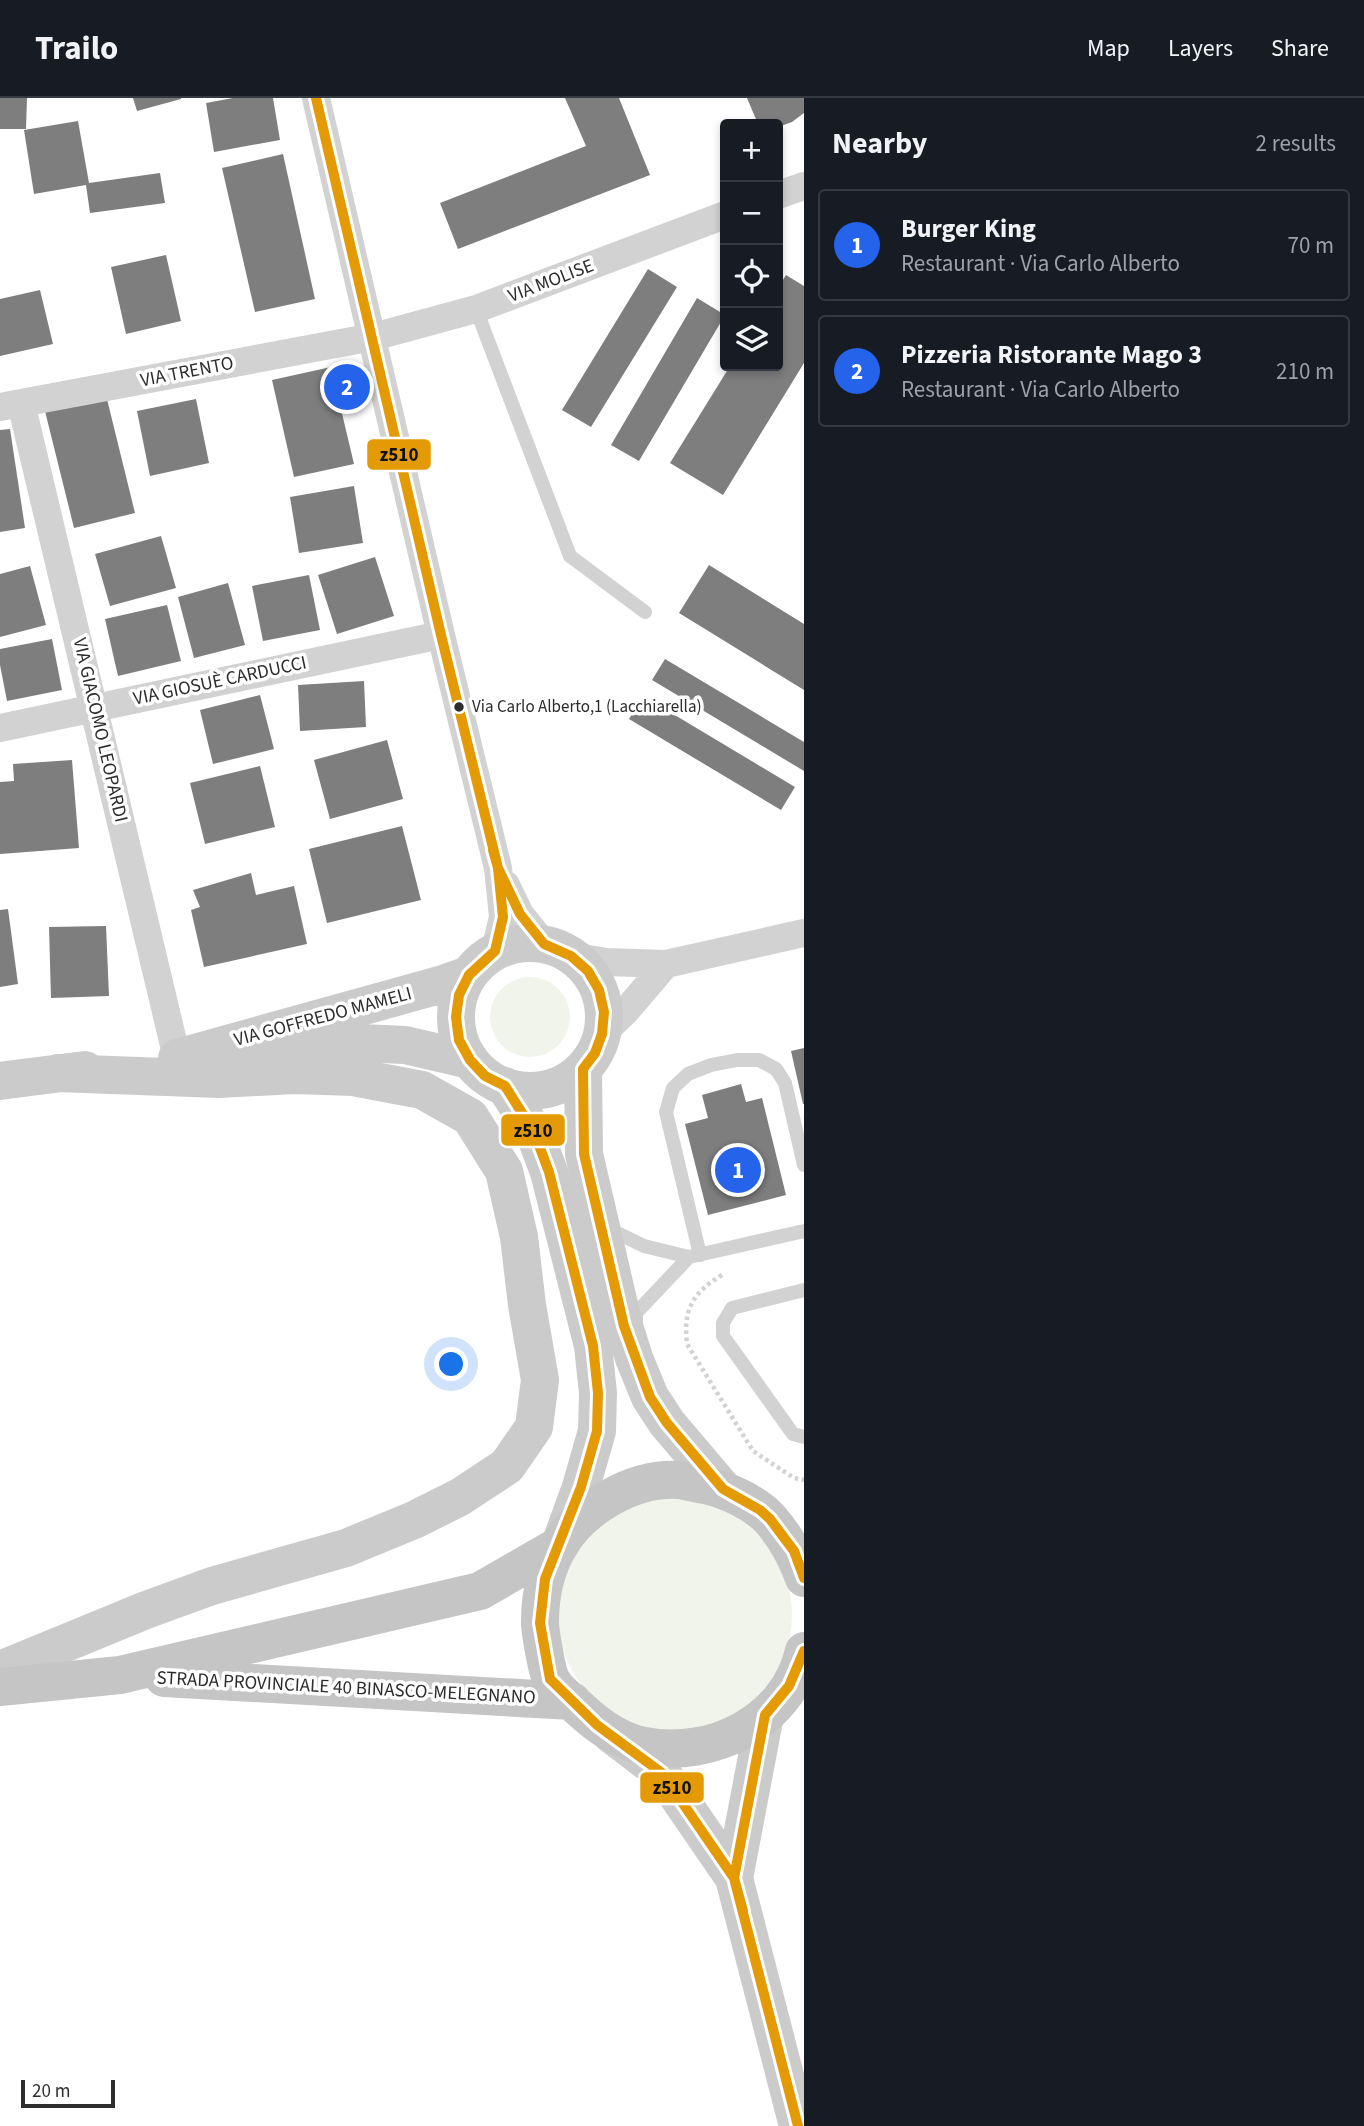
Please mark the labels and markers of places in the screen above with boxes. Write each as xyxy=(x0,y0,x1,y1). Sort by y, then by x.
pin: 2 xyxy=(324,361,370,413)
place label: Via Carlo Alberto,1 (Lacchiarella) xyxy=(472,695,702,719)
marker: Via Carlo Alberto,1 (Lacchiarella) xyxy=(452,700,466,714)
pin: 1 xyxy=(715,1144,761,1196)

